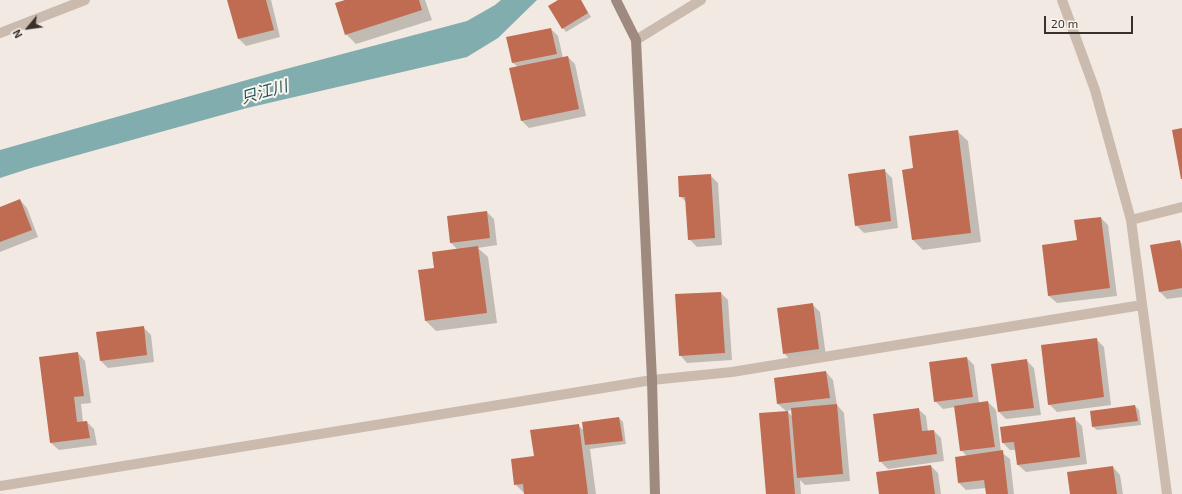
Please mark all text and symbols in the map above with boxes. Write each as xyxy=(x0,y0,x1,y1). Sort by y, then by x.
north arrow xyxy=(8,8,48,48)
scale bar xyxy=(1046,8,1135,34)
text: 20 m xyxy=(1051,16,1078,30)
text: N xyxy=(9,27,25,41)
water label: 只江川 xyxy=(238,76,290,108)

